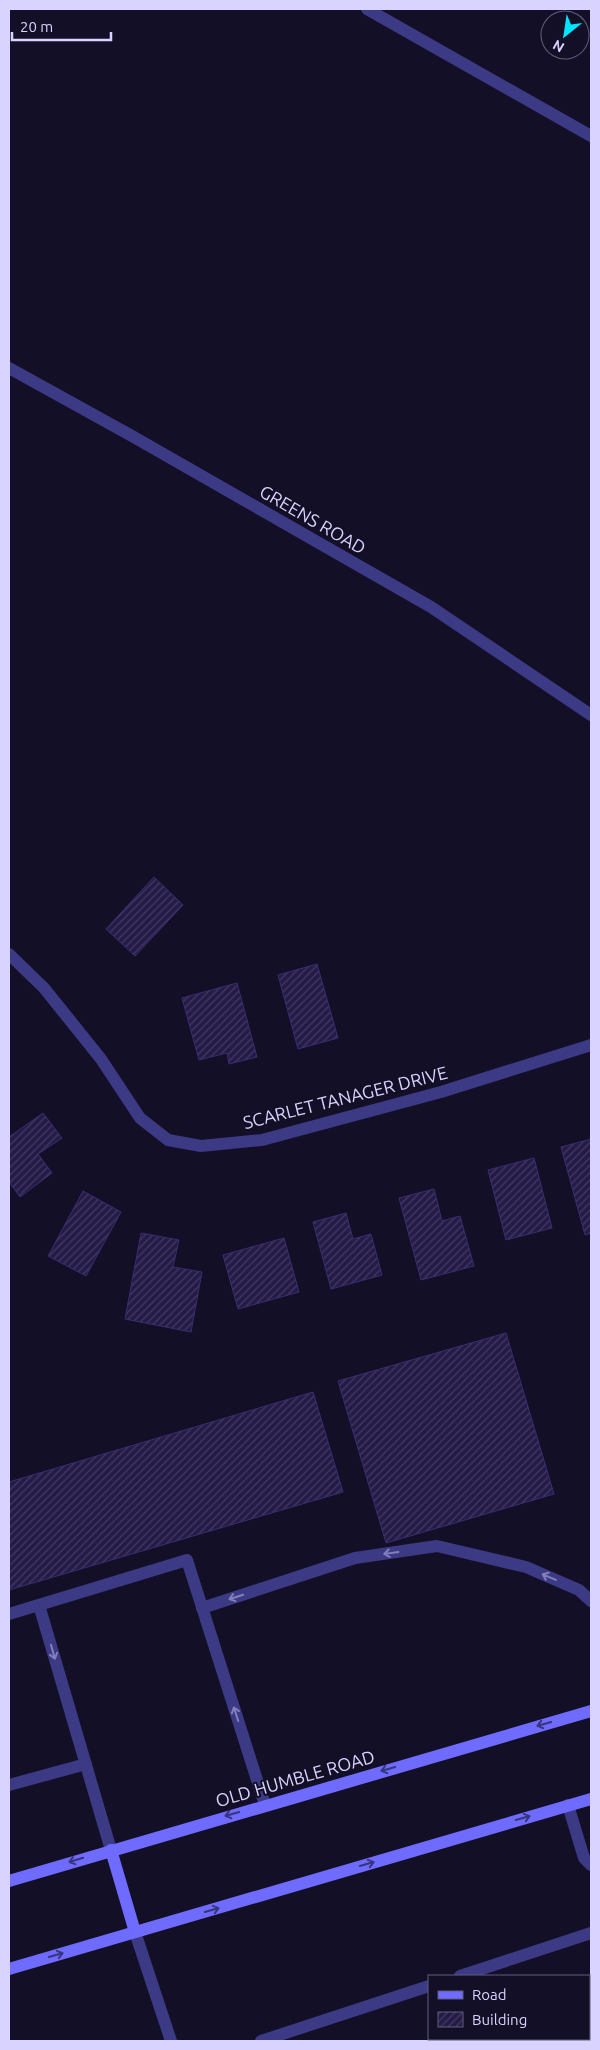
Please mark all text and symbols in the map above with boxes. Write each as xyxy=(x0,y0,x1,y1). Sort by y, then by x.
scale bar xyxy=(12,10,111,42)
north arrow xyxy=(540,10,590,60)
text: 20 m xyxy=(20,18,53,35)
text: N xyxy=(550,37,567,56)
street label: GREENS ROAD xyxy=(256,481,370,557)
street label: SCARLET TANAGER DRIVE xyxy=(241,1062,449,1132)
one-way arrow xyxy=(384,1548,400,1558)
one-way arrow xyxy=(542,1572,557,1582)
one-way arrow xyxy=(228,1593,244,1602)
one-way arrow xyxy=(48,1643,58,1659)
one-way arrow xyxy=(231,1707,240,1723)
one-way arrow xyxy=(537,1720,553,1729)
street label: OLD HUMBLE ROAD xyxy=(213,1746,377,1810)
one-way arrow xyxy=(381,1765,397,1775)
one-way arrow xyxy=(225,1810,241,1820)
one-way arrow xyxy=(515,1813,531,1823)
one-way arrow xyxy=(69,1856,85,1866)
one-way arrow xyxy=(359,1859,375,1868)
one-way arrow xyxy=(203,1904,219,1914)
one-way arrow xyxy=(47,1950,63,1960)
legend xyxy=(428,1975,590,2040)
text: Road xyxy=(472,1986,507,2003)
text: Building xyxy=(472,2011,527,2028)

